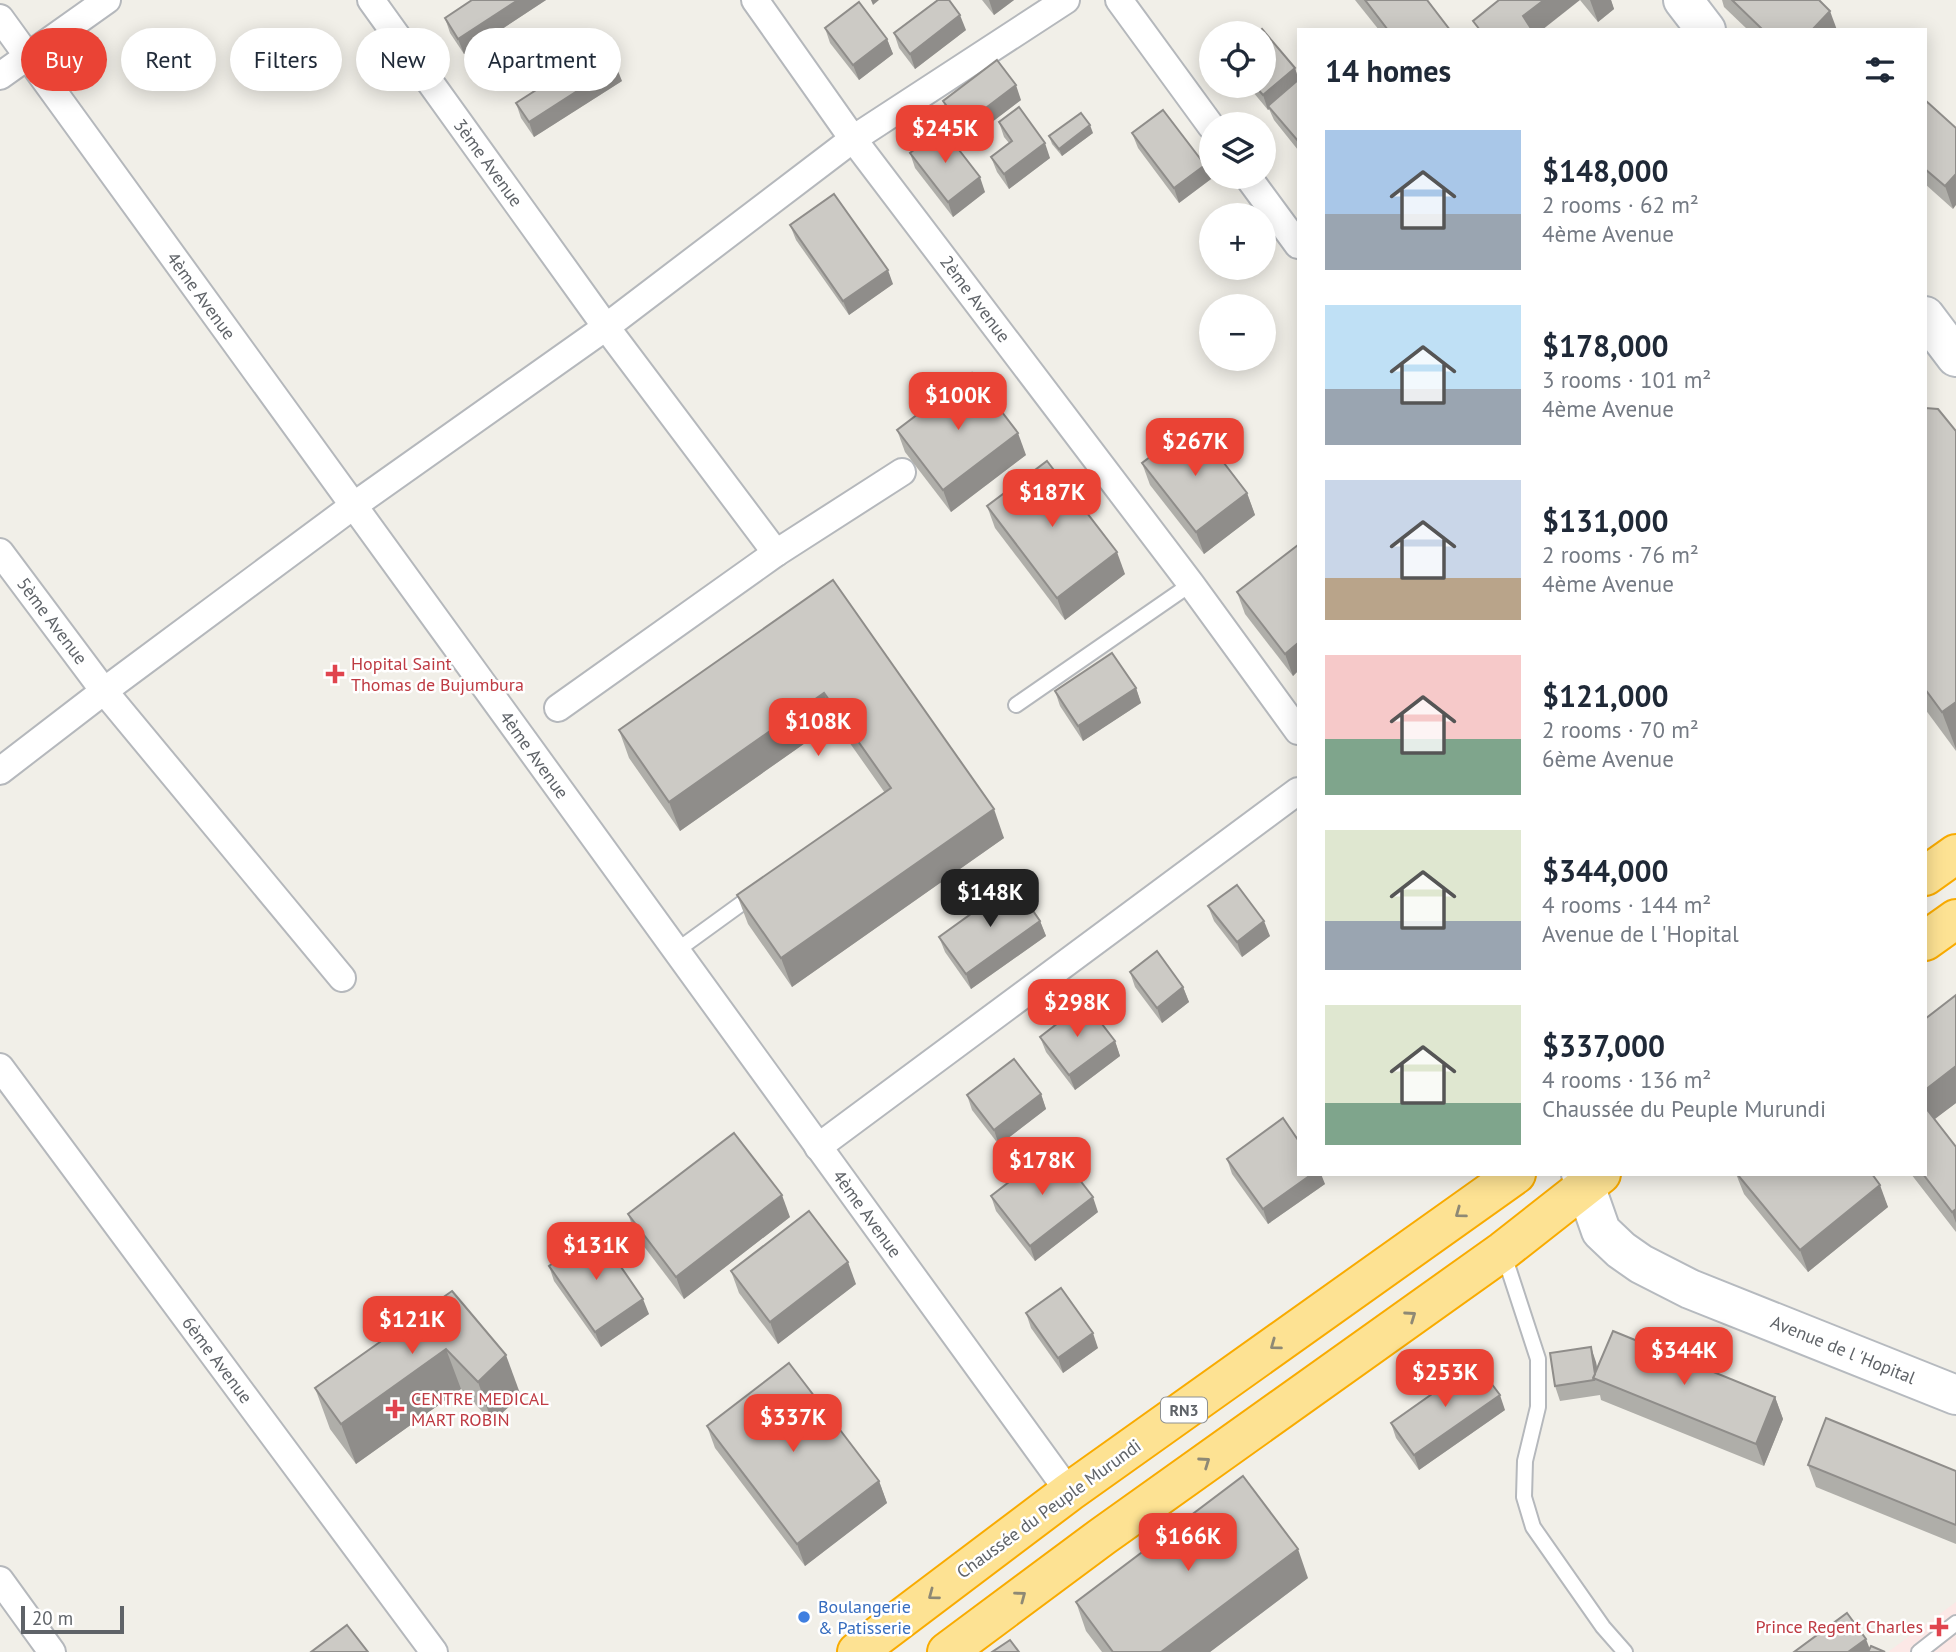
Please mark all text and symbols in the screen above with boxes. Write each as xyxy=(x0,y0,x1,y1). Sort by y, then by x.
map controls xyxy=(1199,21,1276,371)
button: locate xyxy=(1199,21,1276,98)
chip: Buy xyxy=(21,28,107,91)
chip: Rent xyxy=(121,28,216,91)
chip: Filters xyxy=(230,28,342,91)
chip: New xyxy=(356,28,450,91)
chip: Apartment xyxy=(464,28,621,91)
text: 14 homes xyxy=(1325,51,1451,90)
icon: filters xyxy=(1861,51,1899,89)
pin: $245K xyxy=(896,106,994,165)
button: layers xyxy=(1199,112,1276,189)
text: $245K xyxy=(912,113,978,142)
street label: 3ème Avenue xyxy=(449,114,528,211)
text: $148,000 xyxy=(1542,151,1669,190)
icon: home xyxy=(1381,158,1465,242)
text: 2 rooms · 62 m² xyxy=(1542,190,1699,219)
button: + xyxy=(1199,203,1276,280)
text: 4ème Avenue xyxy=(1542,219,1674,248)
street label: 4ème Avenue xyxy=(162,247,241,344)
street label: 2ème Avenue xyxy=(935,251,1016,347)
button: − xyxy=(1199,294,1276,371)
text: $178,000 xyxy=(1542,326,1669,365)
icon: home xyxy=(1381,333,1465,417)
text: 3 rooms · 101 m² xyxy=(1542,365,1711,394)
pin: $100K xyxy=(909,372,1007,432)
text: $100K xyxy=(925,380,991,409)
text: 4ème Avenue xyxy=(1542,394,1674,423)
pin: $267K xyxy=(1146,419,1244,478)
text: $267K xyxy=(1162,426,1228,455)
pin: $187K xyxy=(1003,470,1101,529)
text: $187K xyxy=(1019,477,1085,506)
text: $131,000 xyxy=(1542,501,1669,540)
icon: home xyxy=(1381,508,1465,592)
text: 2 rooms · 76 m² xyxy=(1542,540,1699,569)
text: 4ème Avenue xyxy=(1542,569,1674,598)
street label: 5ème Avenue xyxy=(12,573,93,669)
place label: Hopital Saint Thomas de Bujumbura xyxy=(351,652,524,696)
marker: Hopital Saint Thomas de Bujumbura xyxy=(325,664,345,684)
text: $121,000 xyxy=(1542,676,1669,715)
icon: home xyxy=(1381,683,1465,767)
pin: $108K xyxy=(769,698,867,758)
street label: 4ème Avenue xyxy=(495,706,574,803)
text: $108K xyxy=(785,706,851,735)
text: 2 rooms · 70 m² xyxy=(1542,715,1699,744)
text: 6ème Avenue xyxy=(1542,744,1674,773)
text: $344,000 xyxy=(1542,851,1669,890)
icon: home xyxy=(1381,858,1465,942)
pin: $148K xyxy=(941,870,1039,929)
text: $148K xyxy=(957,877,1023,906)
text: 4 rooms · 144 m² xyxy=(1542,890,1711,919)
text: Avenue de l 'Hopital xyxy=(1542,919,1739,948)
pin: $298K xyxy=(1028,979,1126,1039)
text: $298K xyxy=(1044,987,1110,1016)
text: $337,000 xyxy=(1542,1026,1665,1065)
icon: home xyxy=(1381,1033,1465,1117)
text: 4 rooms · 136 m² xyxy=(1542,1065,1711,1094)
text: Chaussée du Peuple Murundi xyxy=(1542,1094,1826,1123)
pin: $178K xyxy=(993,1138,1091,1197)
text: $178K xyxy=(1009,1145,1075,1174)
street label: 4ème Avenue xyxy=(828,1165,907,1262)
one-way arrow xyxy=(1455,1205,1468,1217)
pin: $131K xyxy=(547,1222,645,1282)
text: $131K xyxy=(563,1230,629,1259)
pin: $121K xyxy=(363,1296,461,1356)
text: $121K xyxy=(379,1304,445,1333)
street label: Avenue de l 'Hopital xyxy=(1767,1310,1920,1389)
street label: 6ème Avenue xyxy=(177,1312,258,1408)
one-way arrow xyxy=(1403,1312,1416,1324)
pin: $344K xyxy=(1635,1328,1733,1387)
text: $344K xyxy=(1651,1335,1717,1364)
one-way arrow xyxy=(1270,1337,1283,1350)
pin: $253K xyxy=(1396,1350,1494,1409)
text: $253K xyxy=(1412,1357,1478,1386)
place label: CENTRE MEDICAL MART ROBIN xyxy=(411,1387,549,1431)
pin: $337K xyxy=(744,1394,842,1454)
road number: RN3 xyxy=(1161,1398,1207,1422)
marker: CENTRE MEDICAL MART ROBIN xyxy=(385,1399,405,1419)
text: $337K xyxy=(760,1402,826,1431)
street label: Chaussée du Peuple Murundi xyxy=(952,1434,1145,1583)
one-way arrow xyxy=(1197,1458,1210,1471)
pin: $166K xyxy=(1139,1514,1237,1573)
text: $166K xyxy=(1155,1521,1221,1550)
one-way arrow xyxy=(928,1587,940,1600)
one-way arrow xyxy=(1014,1592,1026,1605)
place label: Boulangerie & Patisserie xyxy=(818,1595,911,1639)
scale bar xyxy=(21,1603,124,1635)
text: 20 m xyxy=(32,1606,73,1630)
marker: Boulangerie & Patisserie xyxy=(796,1609,812,1625)
place label: Prince Regent Charles xyxy=(1756,1615,1923,1638)
marker: Prince Regent Charles xyxy=(1929,1617,1949,1637)

